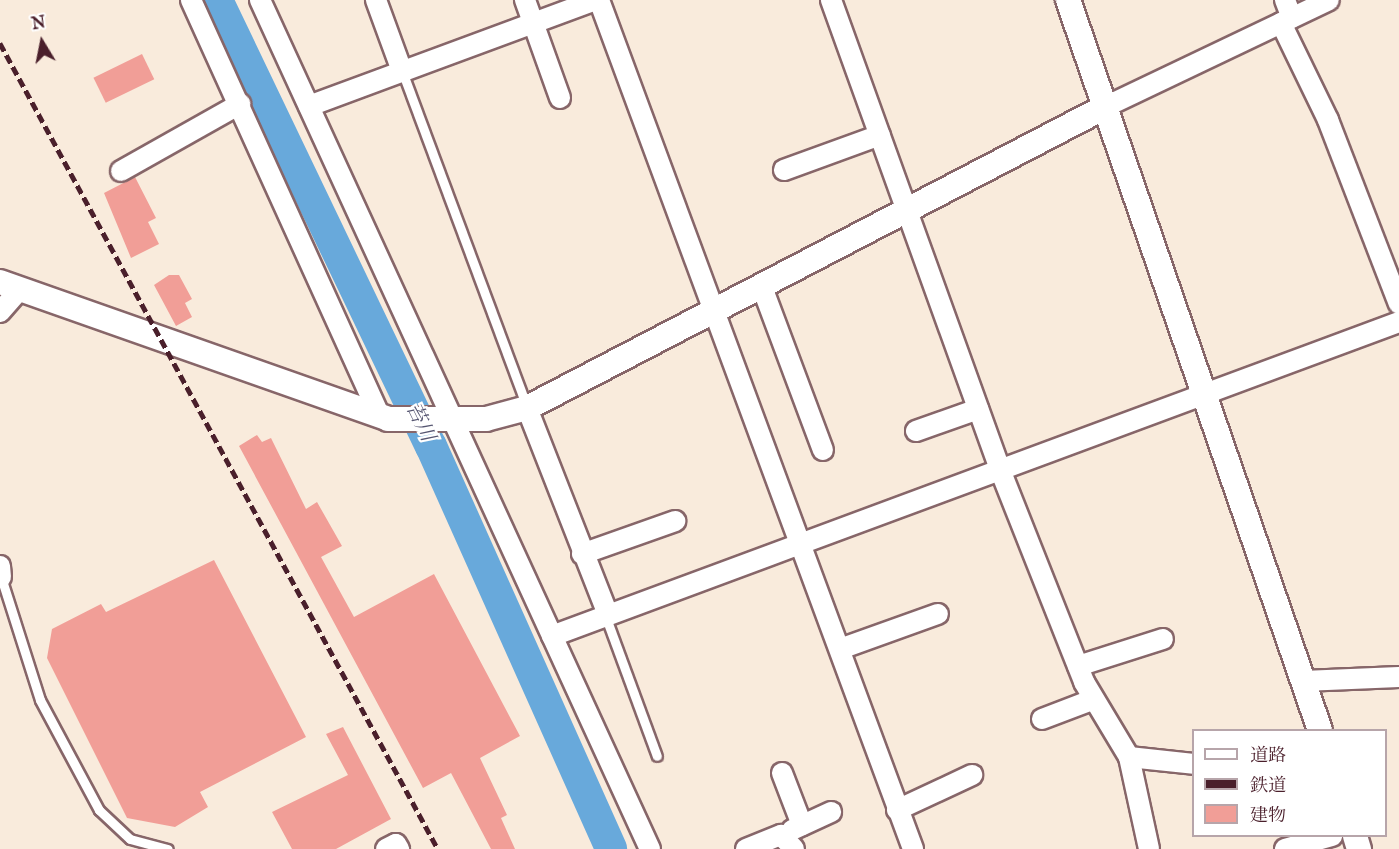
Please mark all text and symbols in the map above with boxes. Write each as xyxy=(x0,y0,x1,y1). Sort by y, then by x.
north arrow xyxy=(12,12,72,72)
text: N xyxy=(30,13,47,35)
water label: 苔川 xyxy=(400,399,440,445)
legend xyxy=(1192,729,1387,837)
text: 道路 xyxy=(1250,745,1286,768)
text: 鉄道 xyxy=(1250,775,1286,798)
text: 建物 xyxy=(1250,805,1286,828)

